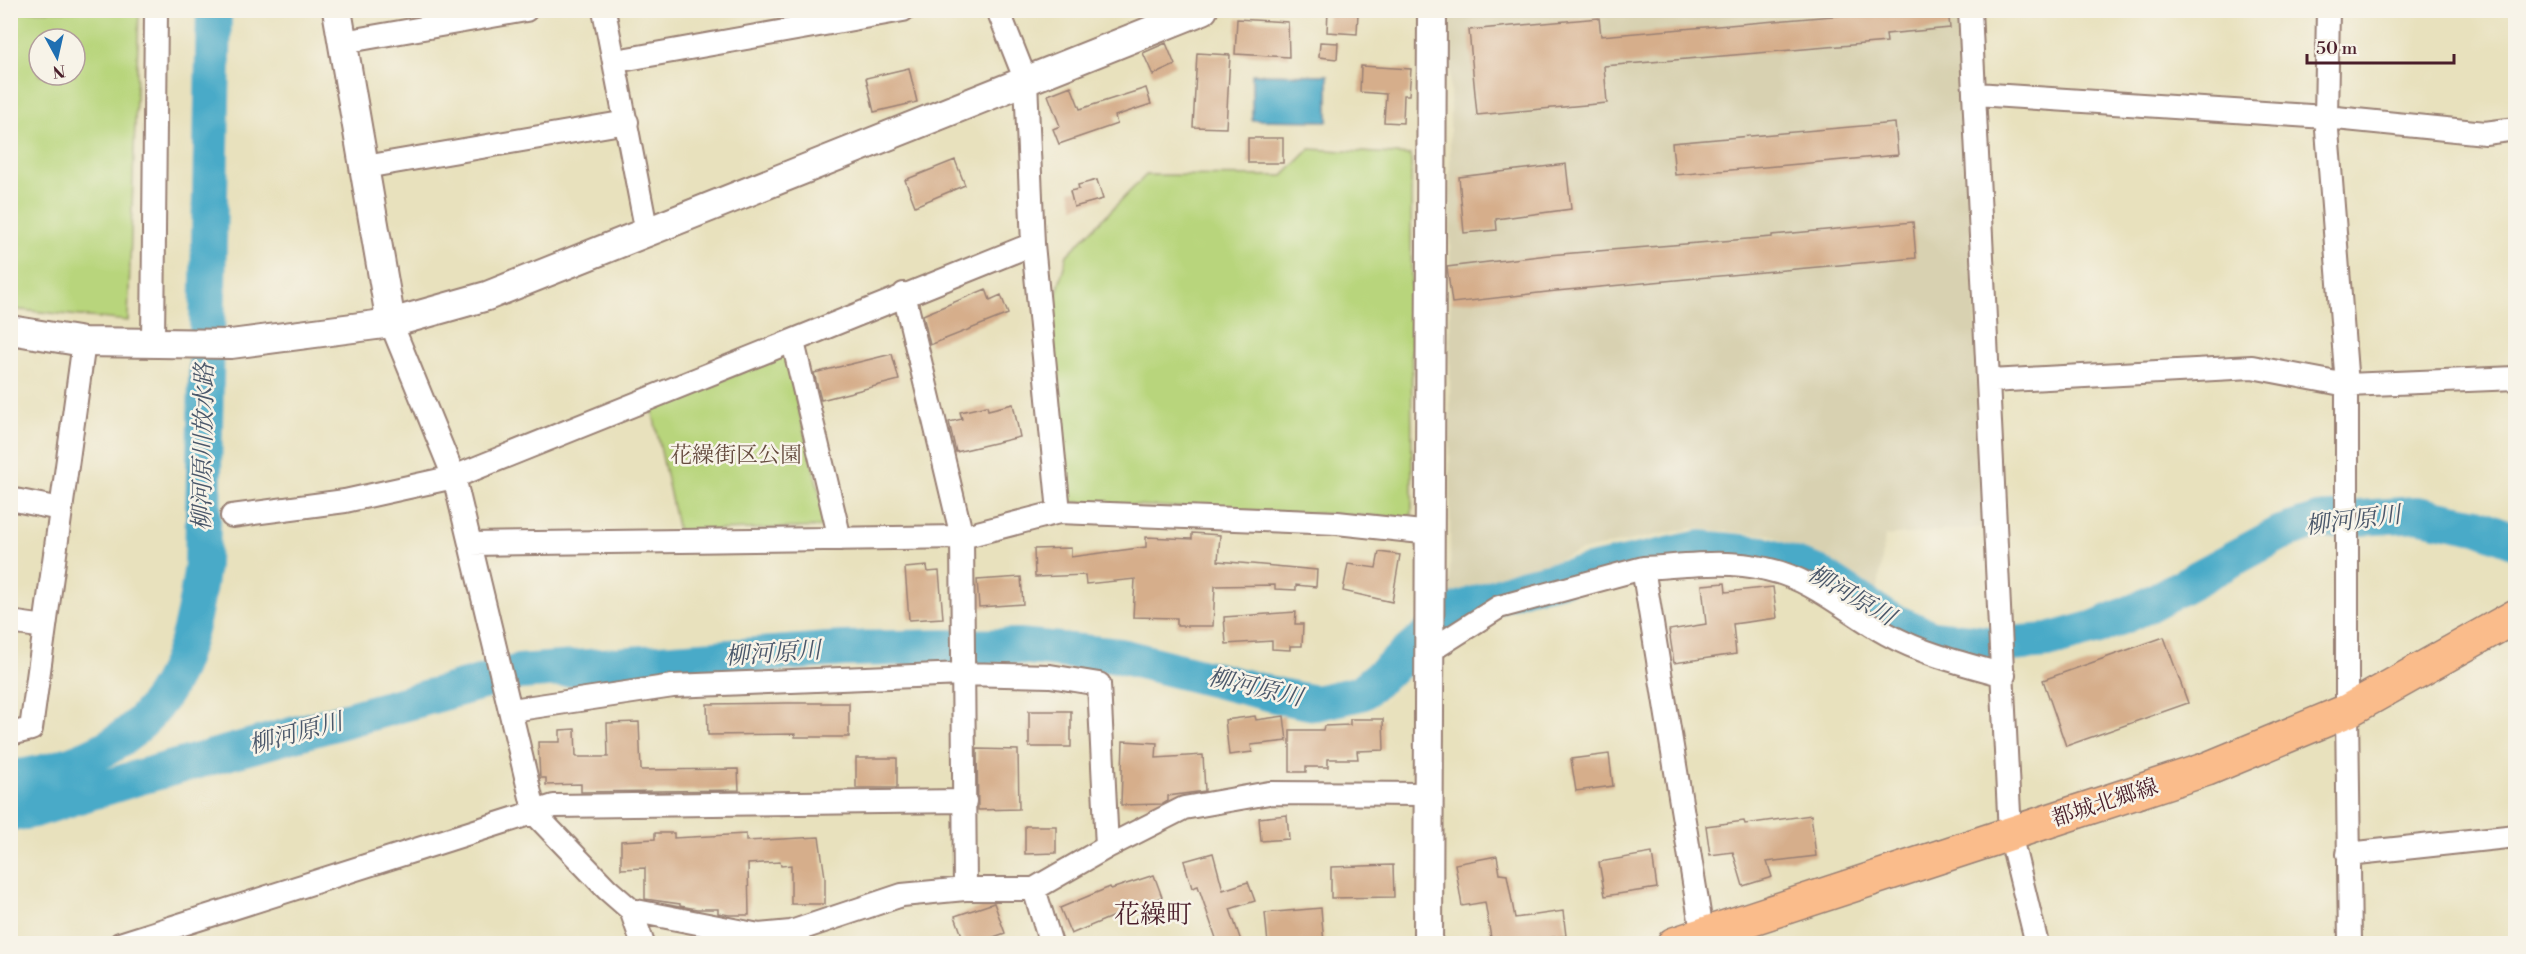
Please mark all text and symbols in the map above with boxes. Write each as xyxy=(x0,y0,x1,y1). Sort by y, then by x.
north arrow xyxy=(27,27,87,87)
scale bar xyxy=(2307,27,2454,65)
text: 50 m xyxy=(2316,37,2358,60)
text: N xyxy=(51,60,67,82)
water label: 柳河原川放水路 xyxy=(188,361,220,531)
park label: 花繰街区公園 xyxy=(670,442,802,469)
water label: 柳河原川 xyxy=(2304,500,2405,542)
water label: 柳河原川 xyxy=(1802,559,1903,634)
water label: 柳河原川 xyxy=(724,635,825,672)
water label: 柳河原川 xyxy=(1205,663,1308,714)
water label: 柳河原川 xyxy=(246,706,349,761)
street label: 都城北郷線 xyxy=(2049,773,2161,833)
district label: 花繰町 xyxy=(1114,899,1192,931)

